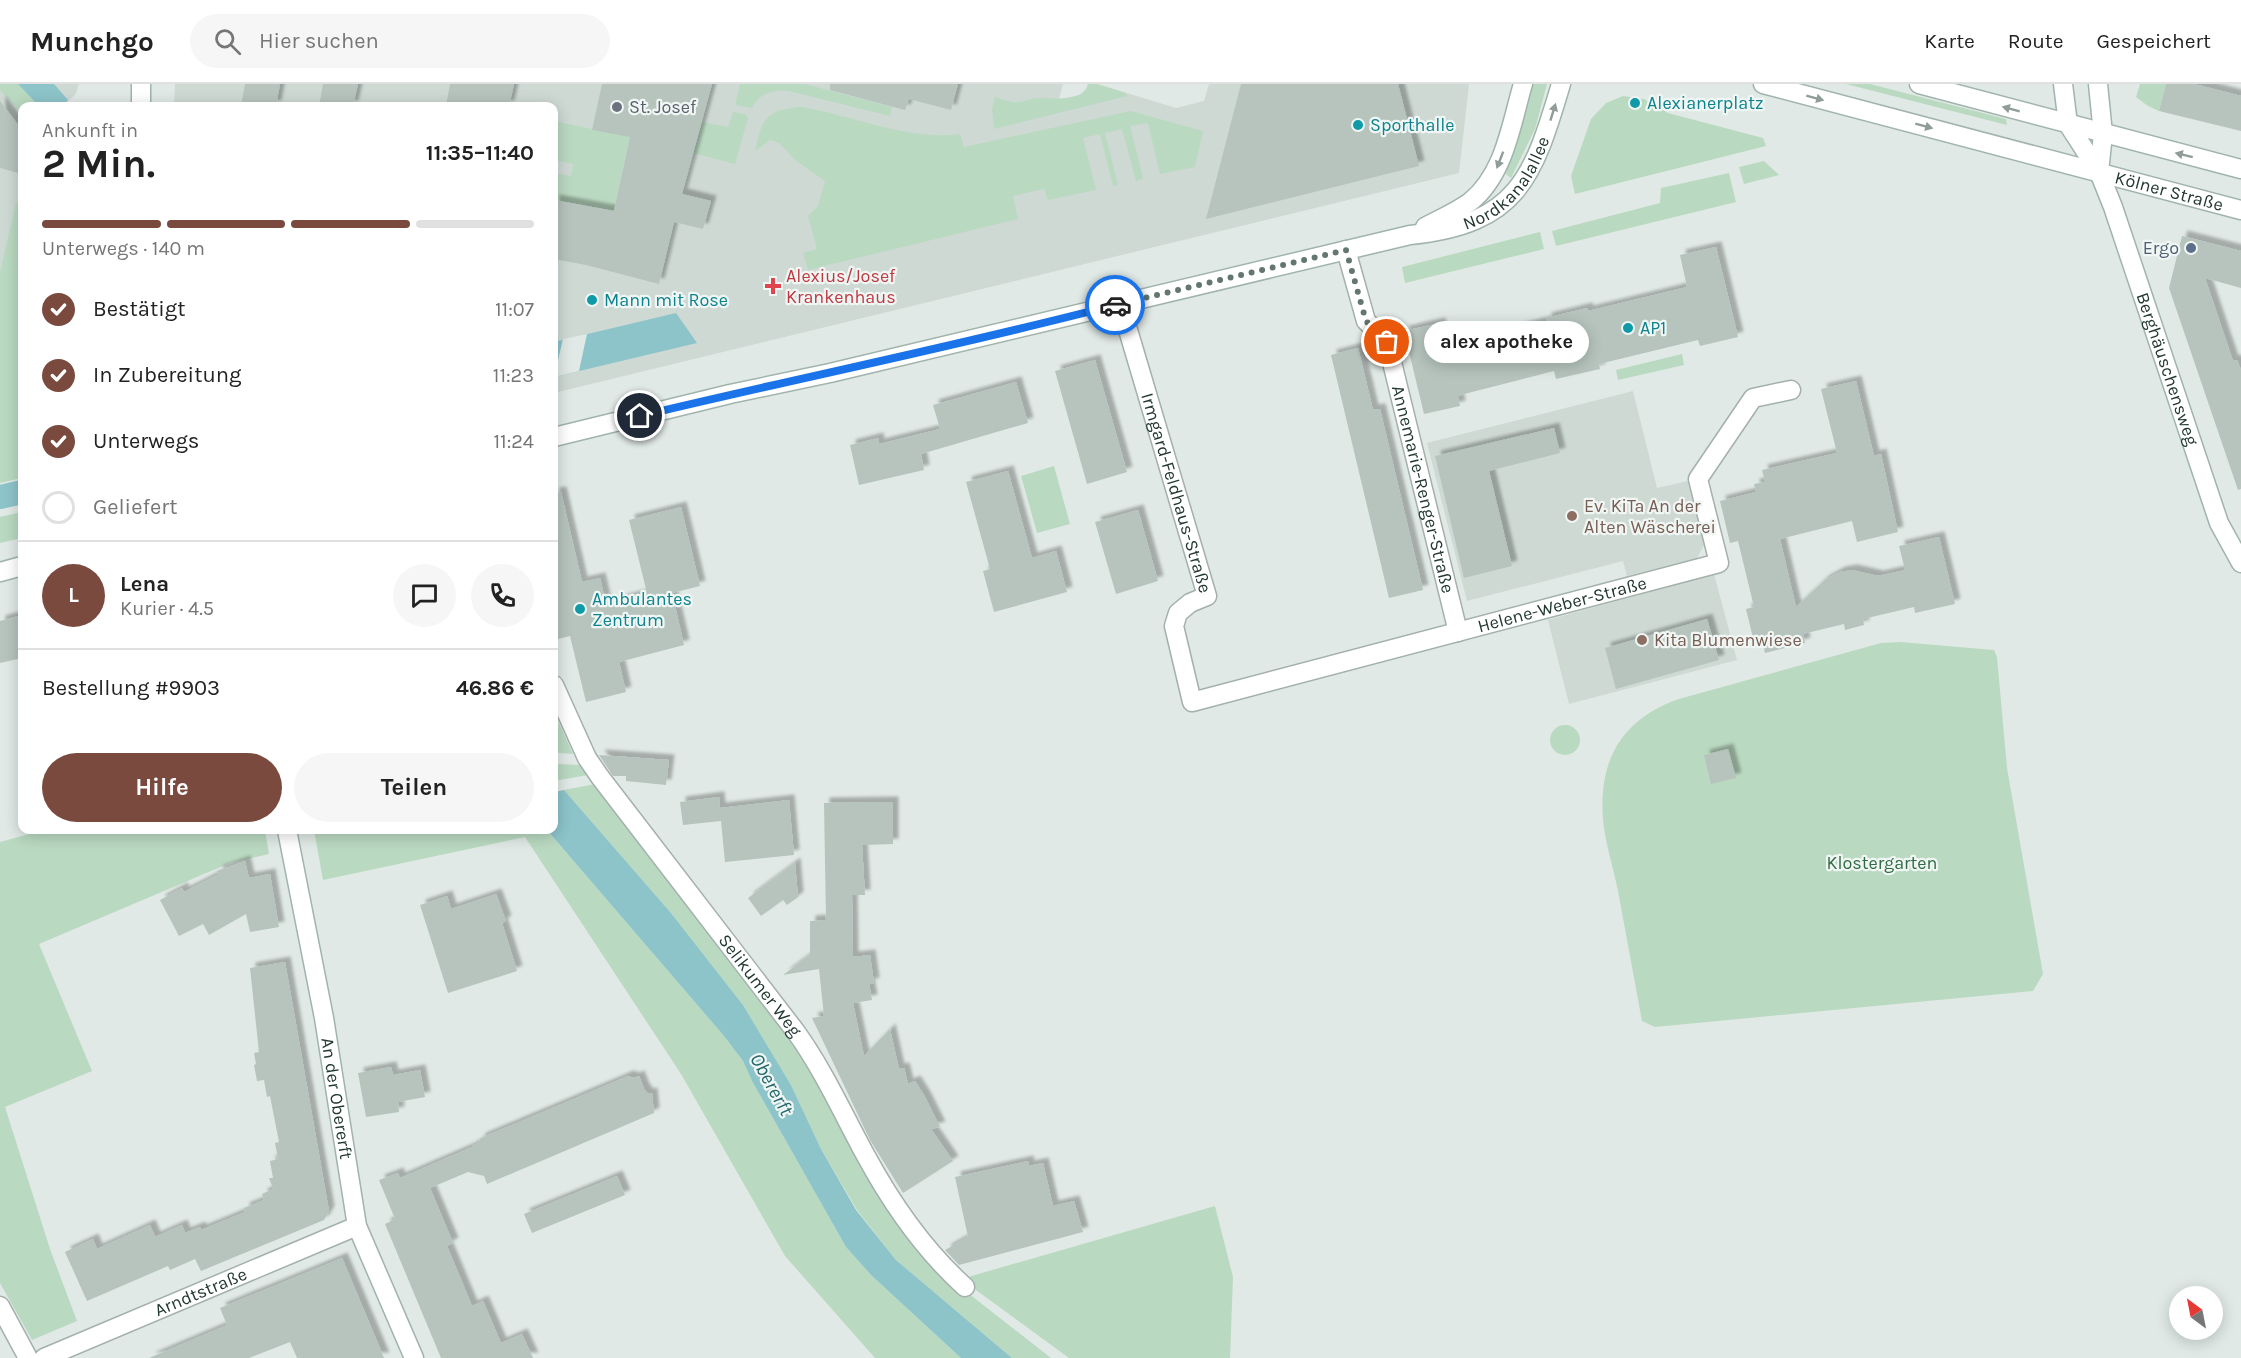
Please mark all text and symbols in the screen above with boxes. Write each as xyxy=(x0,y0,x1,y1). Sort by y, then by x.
search box xyxy=(190,14,610,68)
text: Munchgo xyxy=(30,25,154,58)
icon: search xyxy=(211,25,244,58)
text: Hier suchen xyxy=(259,28,379,54)
text: Karte xyxy=(1924,29,1975,53)
text: Route xyxy=(2008,29,2064,53)
text: Gespeichert xyxy=(2097,29,2211,53)
place label: Alexianerplatz xyxy=(1647,92,1764,114)
one-way arrow xyxy=(1806,94,1824,103)
place label: St. Josef xyxy=(629,96,697,118)
marker: Alexianerplatz xyxy=(1628,96,1642,110)
marker: St. Josef xyxy=(610,100,624,114)
one-way arrow xyxy=(1549,103,1558,121)
one-way arrow xyxy=(2002,104,2020,113)
place label: Sporthalle xyxy=(1370,114,1455,136)
marker: Sporthalle xyxy=(1351,118,1365,132)
text: Ankunft in xyxy=(42,119,138,142)
one-way arrow xyxy=(1914,122,1933,132)
street label: Nordkanalallee xyxy=(1460,133,1554,235)
text: 11:35–11:40 xyxy=(426,140,534,166)
text: 2 Min. xyxy=(42,141,155,187)
one-way arrow xyxy=(2175,150,2193,160)
one-way arrow xyxy=(1495,151,1504,169)
street label: Kölner Straße xyxy=(2113,166,2226,216)
text: Unterwegs · 140 m xyxy=(42,237,205,260)
place label: Ergo xyxy=(2143,237,2179,259)
marker: Ergo xyxy=(2184,241,2198,255)
place label: Alexius/Josef Krankenhaus xyxy=(786,265,896,308)
courier xyxy=(1085,275,1145,335)
marker: Alexius/Josef Krankenhaus xyxy=(764,277,782,295)
place label: Mann mit Rose xyxy=(604,289,728,311)
icon: car xyxy=(1099,289,1132,322)
street label: Berghäuschensweg xyxy=(2131,290,2203,448)
icon: check xyxy=(42,293,75,326)
marker: Mann mit Rose xyxy=(585,293,599,307)
text: Bestätigt xyxy=(93,296,185,322)
text: 11:07 xyxy=(495,298,534,321)
pin xyxy=(1361,316,1412,367)
place label: AP1 xyxy=(1640,317,1666,339)
callout: alex apotheke xyxy=(1423,321,1588,363)
marker: AP1 xyxy=(1621,321,1635,335)
icon: bag xyxy=(1370,325,1403,358)
text: alex apotheke xyxy=(1440,330,1573,353)
icon: check xyxy=(42,359,75,392)
text: In Zubereitung xyxy=(93,362,241,388)
text: 11:23 xyxy=(493,364,534,387)
street label: Annemarie-Renger-Straße xyxy=(1387,383,1459,595)
pin xyxy=(614,390,665,441)
street label: Irmgard-Feldhaus-Straße xyxy=(1136,390,1216,595)
icon: home xyxy=(623,399,656,432)
icon: check xyxy=(42,425,75,458)
text: Unterwegs xyxy=(93,428,199,454)
text: 11:24 xyxy=(493,430,534,453)
text: Geliefert xyxy=(93,494,178,520)
place label: Ev. KiTa An der Alten Wäscherei xyxy=(1584,495,1716,538)
marker: Ev. KiTa An der Alten Wäscherei xyxy=(1565,509,1579,523)
button: chat xyxy=(393,564,456,627)
button: phone xyxy=(471,564,534,627)
text: Lena xyxy=(120,571,169,597)
street label: Helene-Weber-Straße xyxy=(1475,572,1649,637)
text: L xyxy=(68,582,79,608)
place label: Ambulantes Zentrum xyxy=(592,588,692,631)
text: Kurier · 4.5 xyxy=(120,597,214,620)
marker: Ambulantes Zentrum xyxy=(573,602,587,616)
place label: Kita Blumenwiese xyxy=(1654,629,1802,651)
marker: Kita Blumenwiese xyxy=(1635,633,1649,647)
text: Bestellung #9903 xyxy=(42,675,220,701)
text: 46.86 € xyxy=(456,675,534,701)
button: Hilfe xyxy=(42,753,282,822)
button: Teilen xyxy=(294,753,534,822)
park label: Klostergarten xyxy=(1827,852,1937,874)
street label: Selikumer Weg xyxy=(714,930,807,1041)
street label: An der Obererft xyxy=(316,1036,357,1161)
water label: Obererft xyxy=(745,1049,798,1119)
street label: Arndtstraße xyxy=(151,1263,250,1321)
north arrow xyxy=(2169,1286,2223,1340)
map controls xyxy=(2169,1286,2223,1340)

